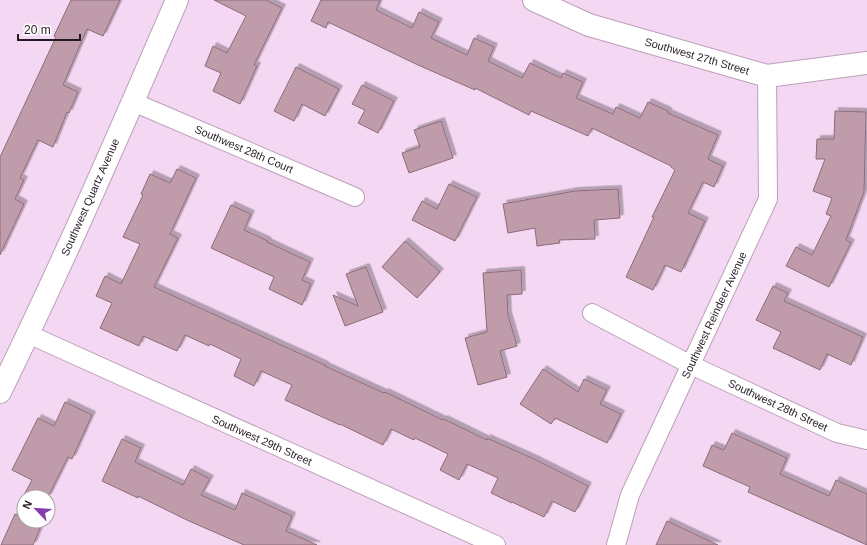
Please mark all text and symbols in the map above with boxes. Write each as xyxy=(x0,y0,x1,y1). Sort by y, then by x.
scale bar xyxy=(18,16,80,42)
text: 20 m xyxy=(24,23,51,37)
street label: Southwest 27th Street xyxy=(643,35,751,77)
street label: Southwest 28th Court xyxy=(193,123,295,175)
street label: Southwest Quartz Avenue xyxy=(59,137,121,257)
street label: Southwest Reindeer Avenue xyxy=(679,250,749,380)
street label: Southwest 28th Street xyxy=(726,377,830,433)
street label: Southwest 29th Street xyxy=(210,413,314,467)
north arrow xyxy=(16,489,56,529)
text: N xyxy=(20,499,34,511)

